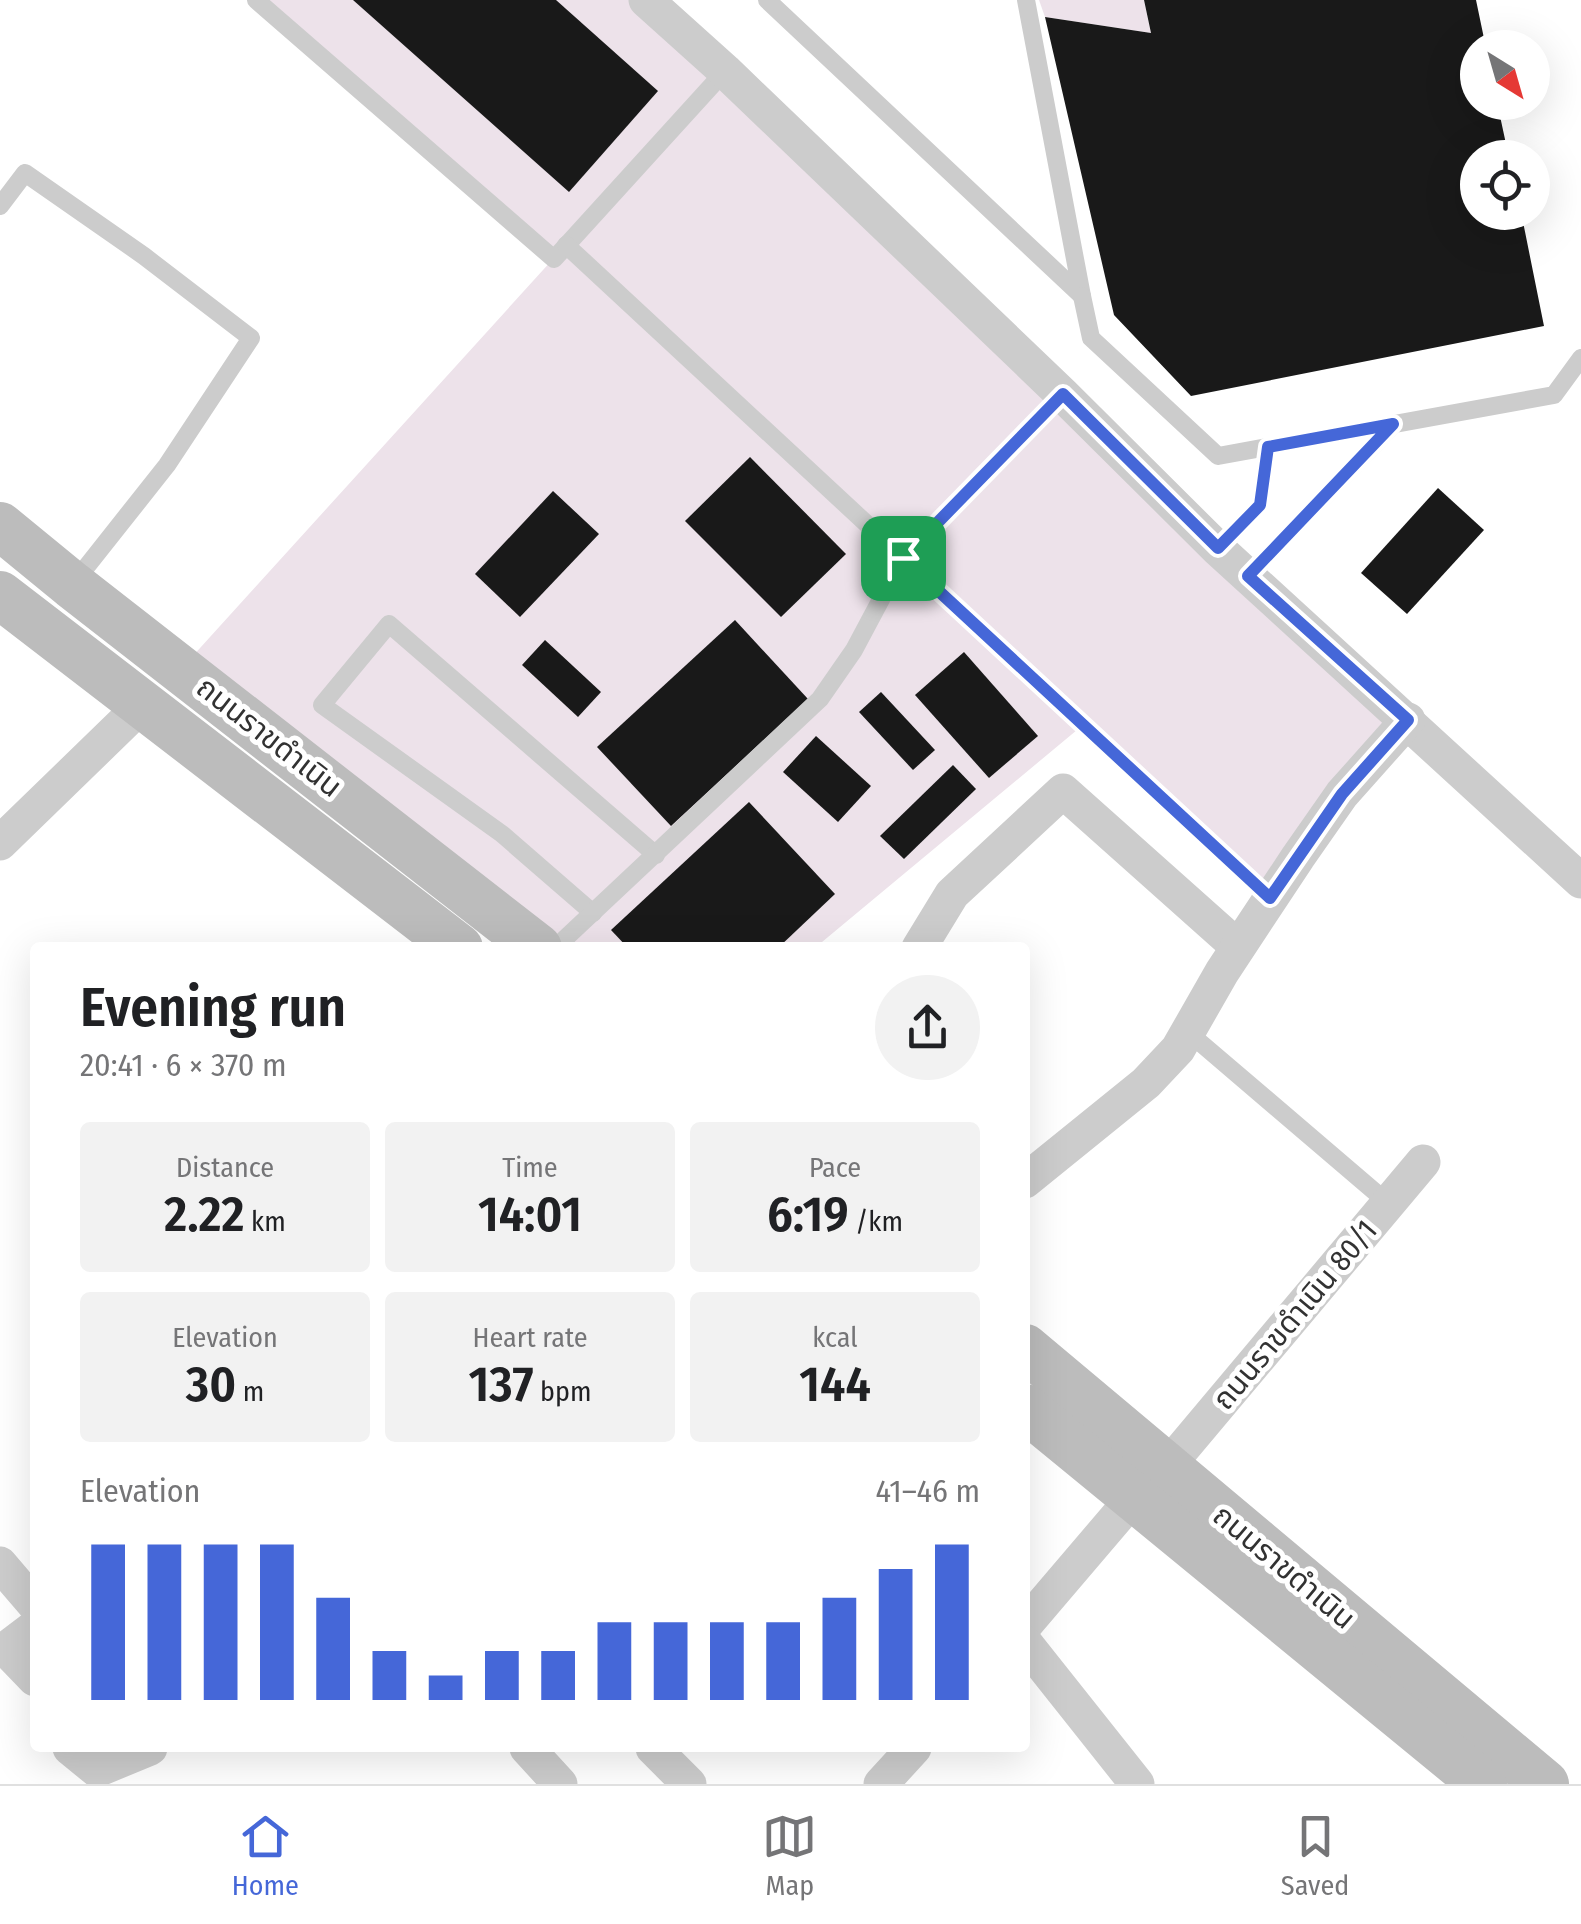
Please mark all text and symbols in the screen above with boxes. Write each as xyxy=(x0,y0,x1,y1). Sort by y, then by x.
north arrow xyxy=(1460,30,1550,120)
map controls xyxy=(1460,30,1550,230)
button: locate xyxy=(1460,140,1550,230)
pin xyxy=(861,516,946,601)
icon: arrive xyxy=(876,531,931,586)
street label: ถนนราขดำเนิน xyxy=(189,669,349,805)
text: Evening run xyxy=(80,975,346,1041)
button: share xyxy=(875,975,980,1080)
text: 20:41 · 6 × 370 m xyxy=(80,1046,287,1084)
text: Distance xyxy=(176,1151,274,1184)
text: Time xyxy=(502,1151,558,1184)
text: Pace xyxy=(809,1151,861,1184)
text: 2.22 xyxy=(164,1184,245,1244)
text: 14:01 xyxy=(478,1184,582,1244)
text: 6:19 xyxy=(767,1184,849,1244)
text: km xyxy=(245,1205,286,1238)
text: /km xyxy=(849,1205,903,1238)
street label: ถนนราขดำเนิน 80/1 xyxy=(1205,1213,1385,1417)
text: Elevation xyxy=(172,1321,278,1354)
text: Heart rate xyxy=(473,1321,587,1354)
text: kcal xyxy=(812,1321,858,1354)
text: 30 xyxy=(186,1354,236,1414)
text: 137 xyxy=(469,1354,534,1414)
text: 144 xyxy=(799,1354,871,1414)
text: m xyxy=(236,1375,264,1408)
text: bpm xyxy=(534,1375,591,1408)
text: Elevation xyxy=(80,1472,200,1510)
text: 41–46 m xyxy=(875,1472,980,1510)
street label: ถนนราขดำเนิน xyxy=(1206,1497,1362,1637)
tab: Home xyxy=(232,1809,299,1902)
tab: Map xyxy=(762,1809,817,1902)
tab: Saved xyxy=(1281,1809,1349,1902)

